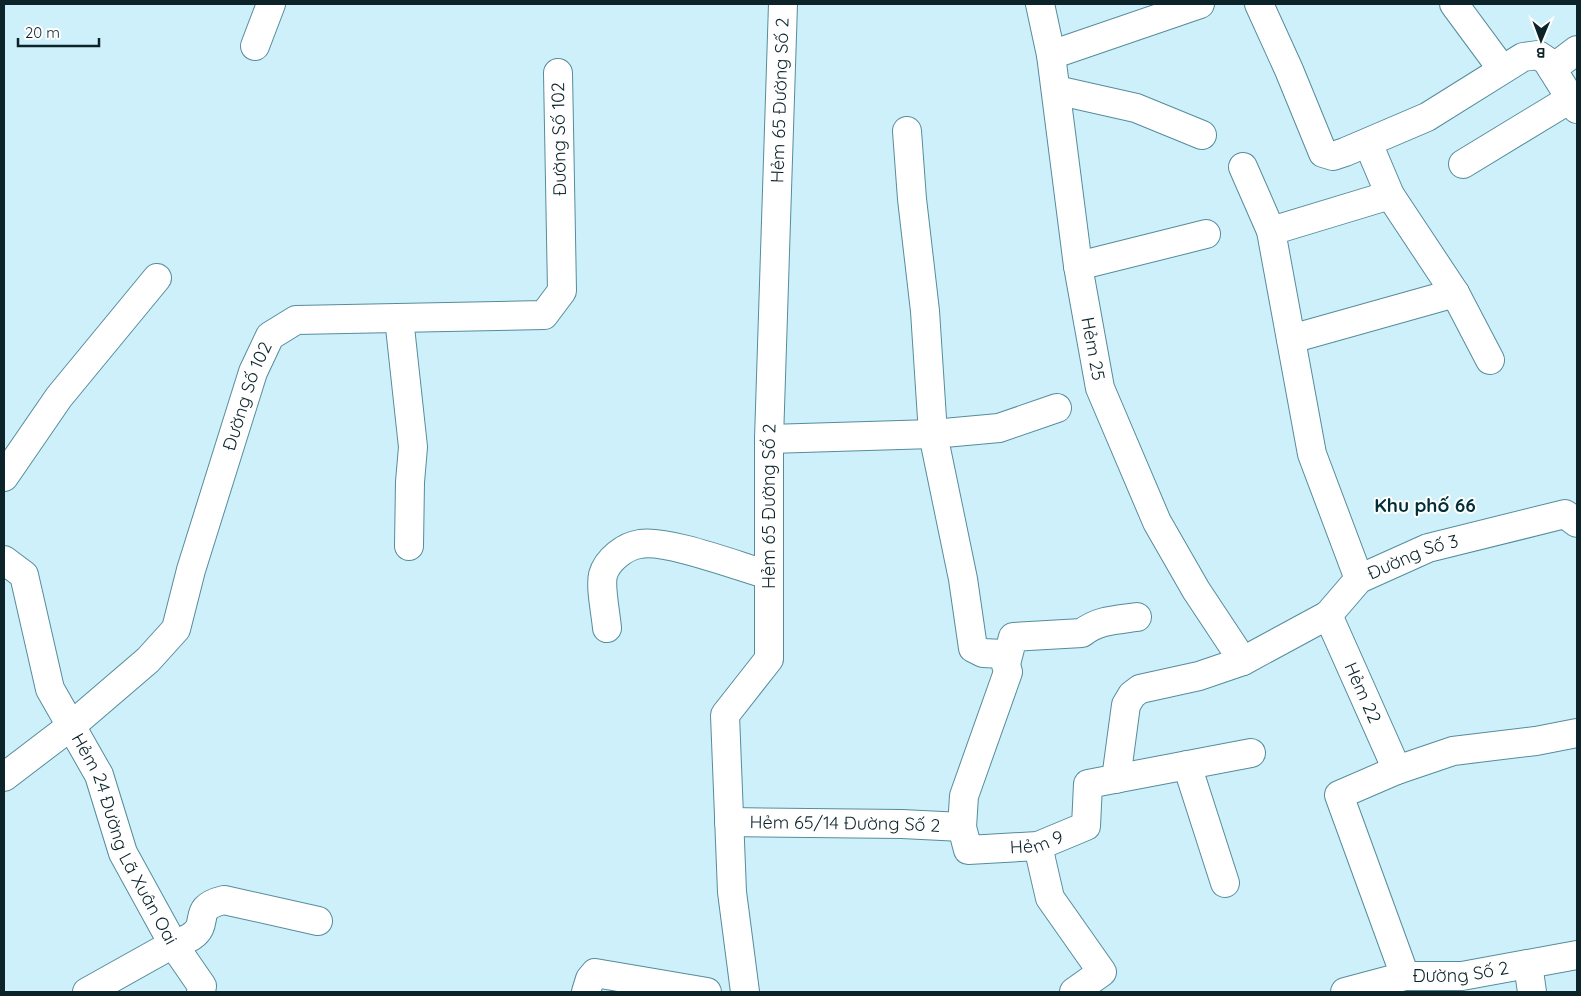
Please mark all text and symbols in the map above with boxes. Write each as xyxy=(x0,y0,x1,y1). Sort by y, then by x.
scale bar xyxy=(18,15,99,47)
north arrow xyxy=(1516,15,1566,65)
street label: Hẻm 65 Đường Số 2 xyxy=(765,17,794,183)
text: 20 m xyxy=(25,23,60,42)
text: B xyxy=(1536,44,1546,62)
street label: Đường Số 102 xyxy=(546,82,571,196)
street label: Hẻm 25 xyxy=(1076,315,1110,382)
street label: Đường Số 102 xyxy=(217,338,277,453)
street label: Hẻm 65 Đường Số 2 xyxy=(757,423,780,589)
district label: Khu phố 66 xyxy=(1374,493,1476,517)
street label: Đường Số 3 xyxy=(1364,529,1461,585)
street label: Hẻm 22 xyxy=(1339,658,1387,727)
street label: Hẻm 24 Đường Lã Xuân Oai xyxy=(67,729,183,948)
street label: Hẻm 65/14 Đường Số 2 xyxy=(749,810,941,837)
street label: Hẻm 9 xyxy=(1009,825,1067,859)
street label: Đường Số 2 xyxy=(1413,956,1510,988)

